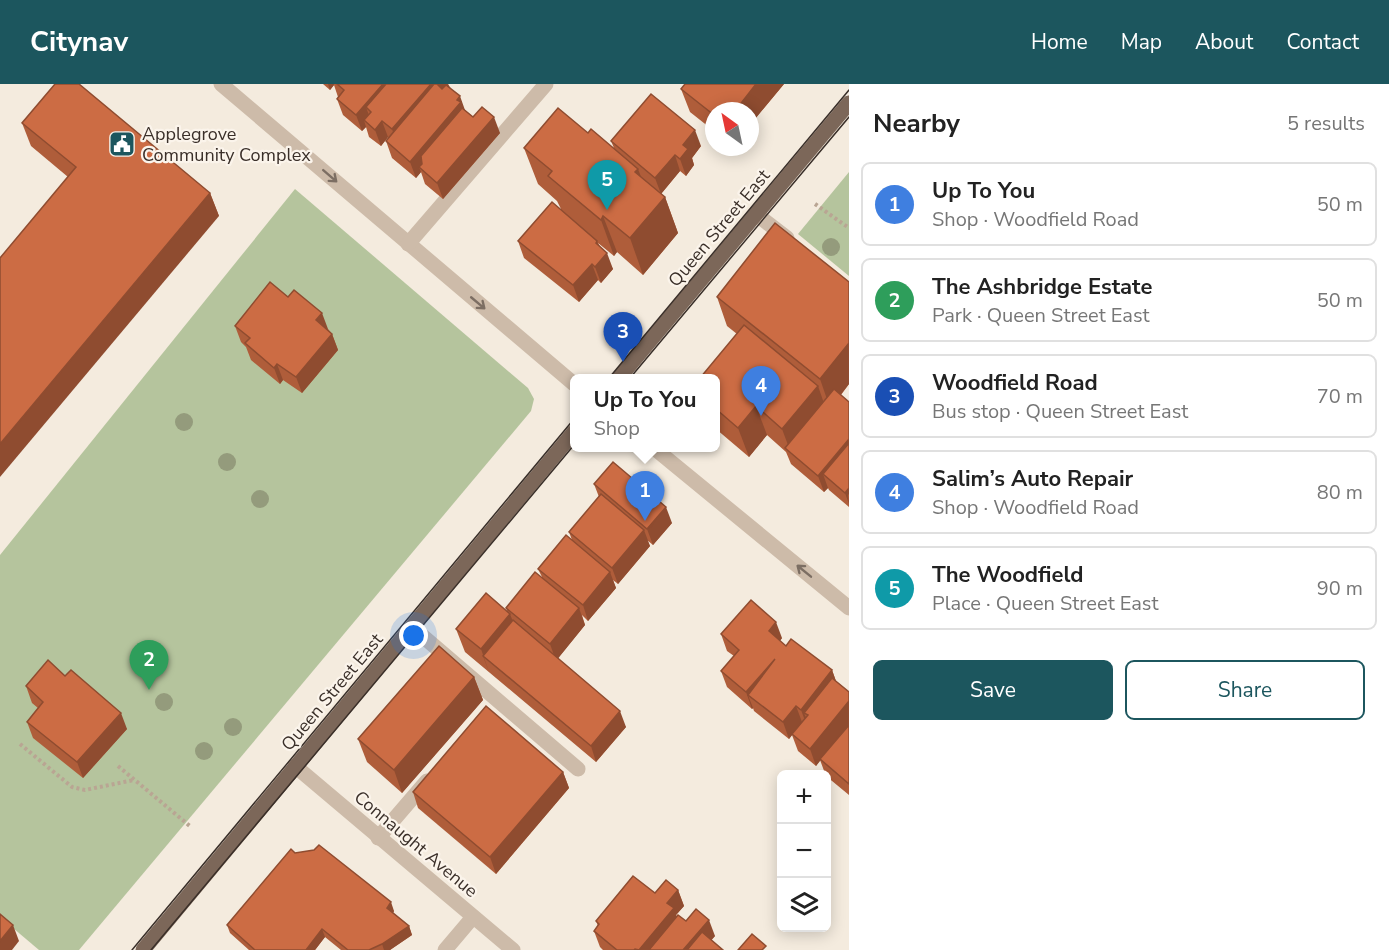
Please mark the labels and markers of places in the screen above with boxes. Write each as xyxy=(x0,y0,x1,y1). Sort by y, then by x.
place label: Applegrove Community Complex xyxy=(142,122,311,167)
public building icon: Applegrove Community Complex xyxy=(107,129,137,159)
pin: 5 xyxy=(588,160,626,210)
pin: 3 xyxy=(604,312,642,362)
pin: 4 xyxy=(742,366,780,416)
pin: 1 xyxy=(626,472,664,521)
pin: 2 xyxy=(130,640,168,690)

